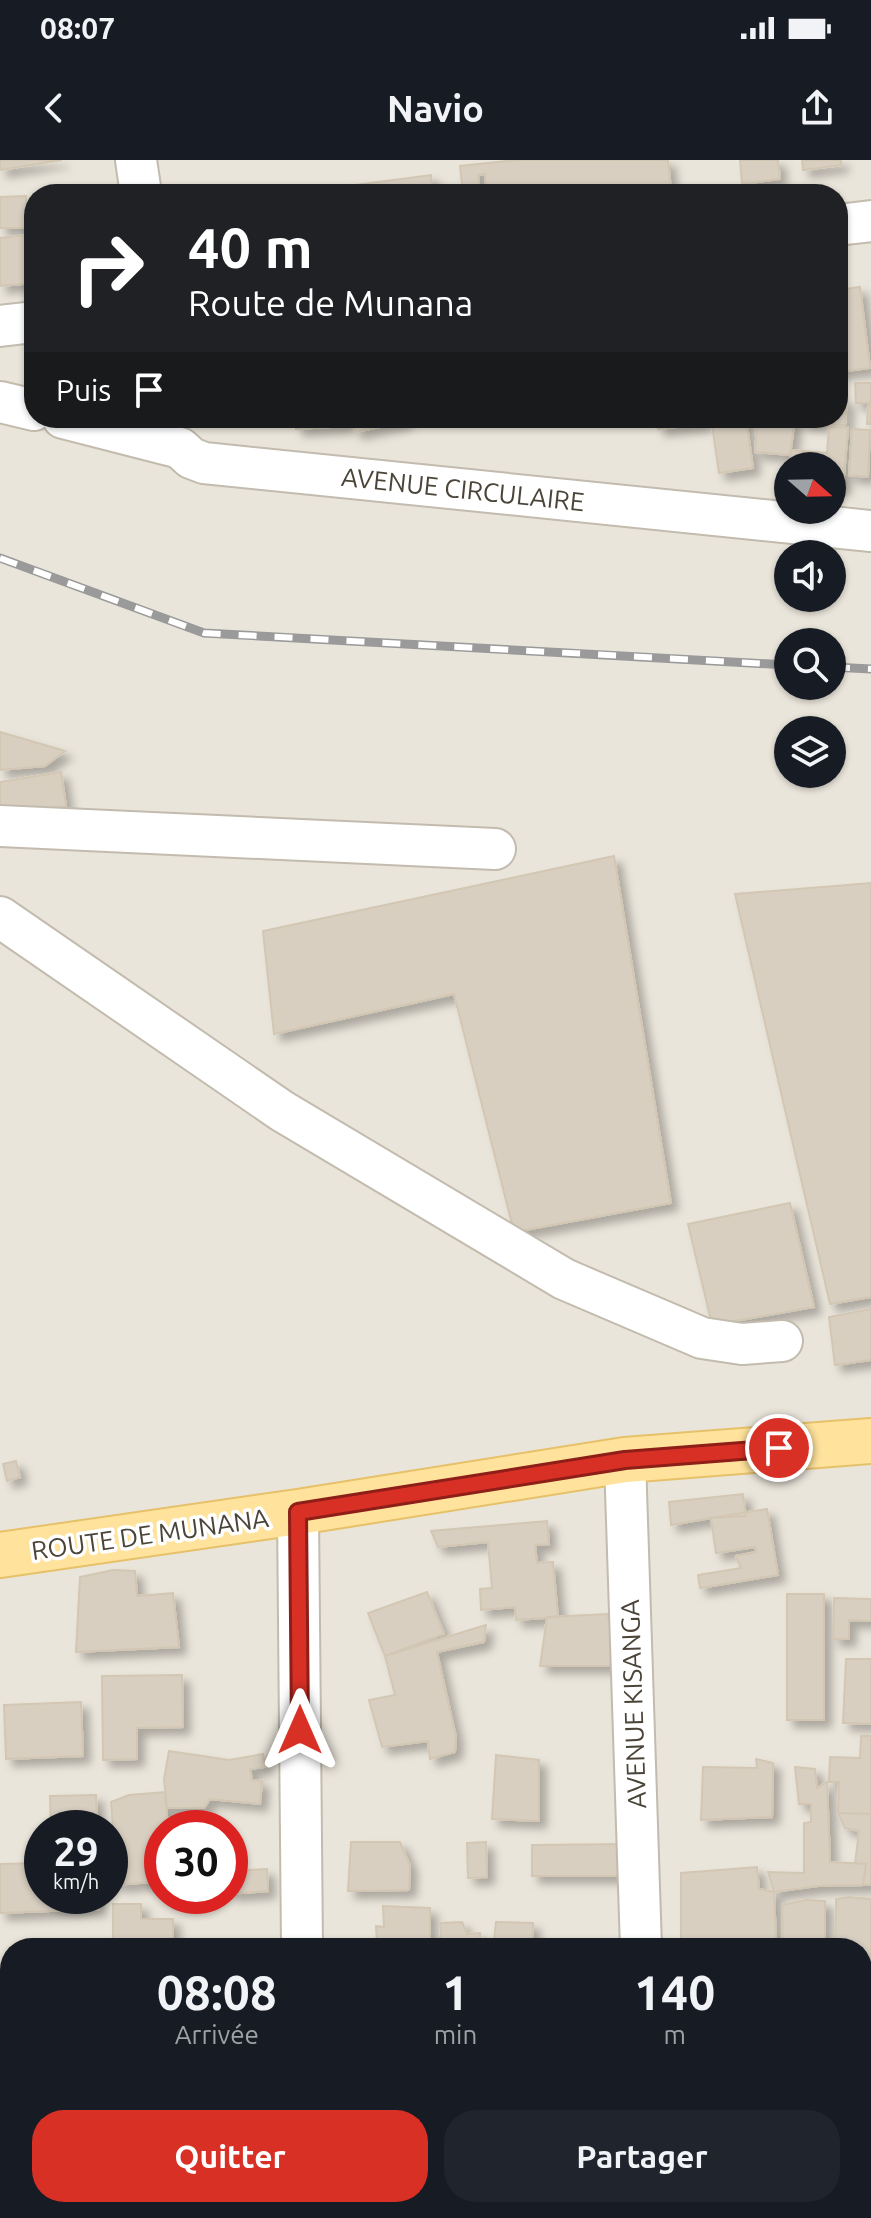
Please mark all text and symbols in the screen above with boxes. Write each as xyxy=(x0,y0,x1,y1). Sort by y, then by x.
text: 08:07 xyxy=(40,11,115,45)
icon: back xyxy=(32,86,76,130)
icon: share xyxy=(795,86,839,130)
text: Navio xyxy=(387,88,484,129)
icon: right xyxy=(56,216,160,320)
text: 40 m xyxy=(188,216,313,279)
text: Route de Munana xyxy=(188,282,473,323)
icon: arrive xyxy=(127,368,171,412)
text: Puis xyxy=(56,373,111,407)
north arrow xyxy=(774,452,846,524)
map controls xyxy=(774,452,846,788)
street label: AVENUE CIRCULAIRE xyxy=(340,462,586,516)
button: sound xyxy=(774,540,846,612)
button: search xyxy=(774,628,846,700)
button: layers xyxy=(774,716,846,788)
pin xyxy=(745,1414,813,1482)
icon: arrive xyxy=(757,1426,801,1470)
street label: ROUTE DE MUNANA xyxy=(30,1503,271,1565)
street label: AVENUE KISANGA xyxy=(615,1599,651,1809)
position arrow xyxy=(258,1688,342,1772)
speed limit sign: 30 xyxy=(144,1810,248,1914)
text: 29 xyxy=(53,1829,99,1874)
text: km/h xyxy=(53,1870,99,1893)
text: 08:08 xyxy=(157,1965,277,2019)
text: 1 xyxy=(442,1965,469,2019)
text: 140 xyxy=(634,1965,715,2019)
text: Arrivée xyxy=(175,2020,259,2049)
text: min xyxy=(434,2020,477,2049)
text: m xyxy=(663,2020,686,2049)
button: Quitter xyxy=(32,2110,428,2202)
button: Partager xyxy=(444,2110,840,2202)

